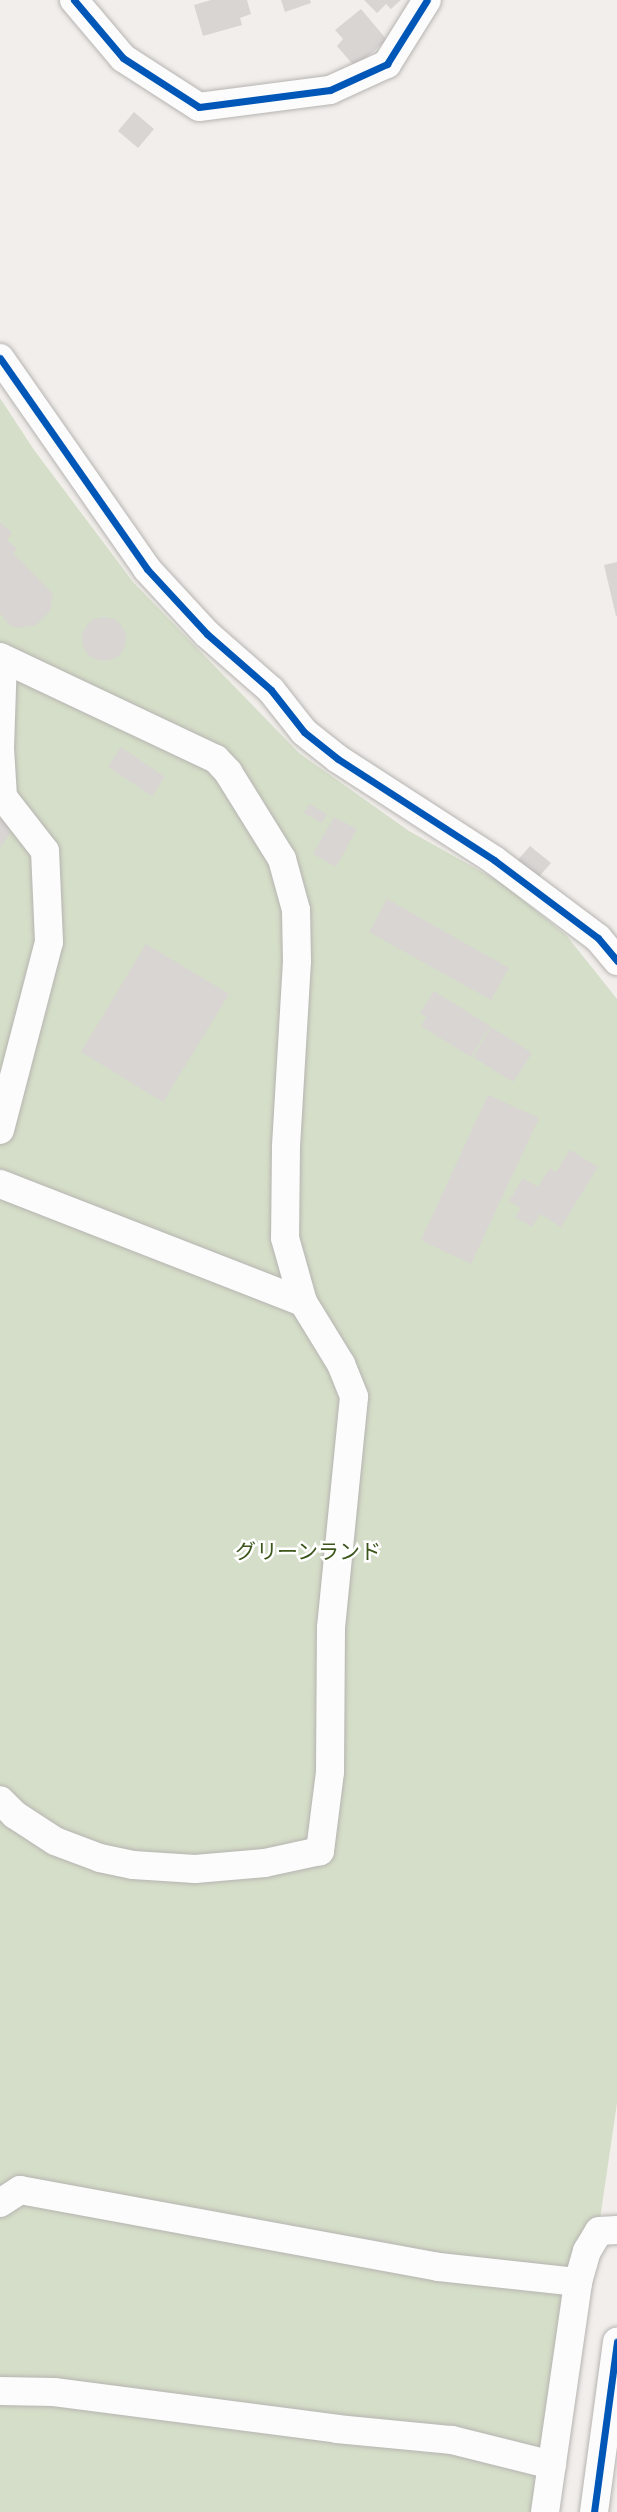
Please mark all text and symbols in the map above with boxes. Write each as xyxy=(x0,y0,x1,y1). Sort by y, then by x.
park label: グリーンランド xyxy=(235,1538,381,1564)

